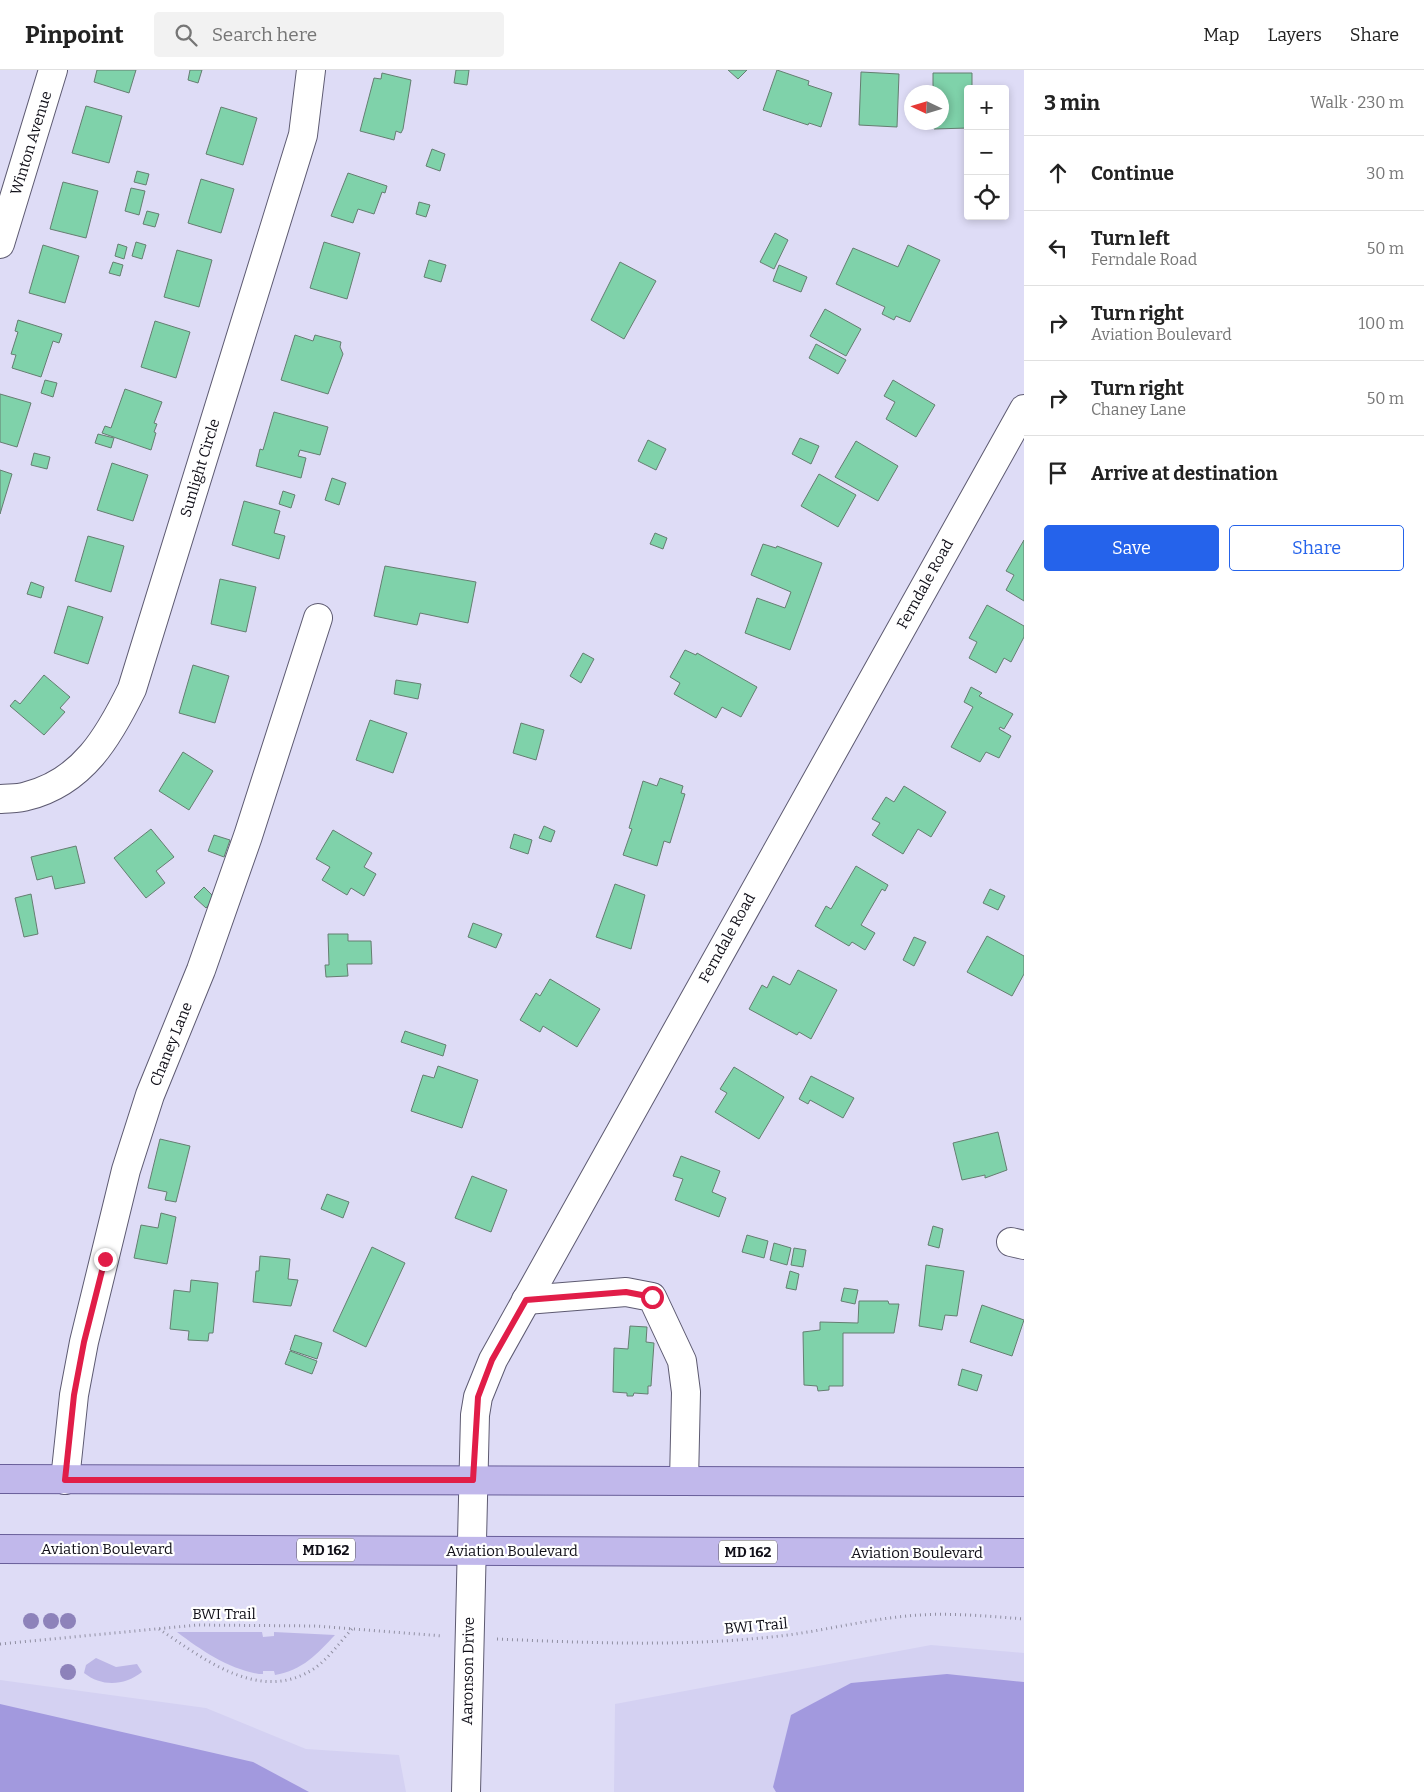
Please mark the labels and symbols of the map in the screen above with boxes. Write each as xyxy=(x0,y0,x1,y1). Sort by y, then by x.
north arrow xyxy=(904,85,949,130)
street label: Winton Avenue xyxy=(7,89,55,197)
street label: Sunlight Circle xyxy=(176,416,224,520)
street label: Ferndale Road xyxy=(893,536,957,632)
street label: Ferndale Road xyxy=(695,890,759,986)
street label: Chaney Lane xyxy=(146,999,196,1089)
route end xyxy=(94,1248,117,1271)
route start xyxy=(641,1286,664,1309)
road number: MD 162 xyxy=(297,1538,355,1562)
street label: Aviation Boulevard xyxy=(41,1540,173,1558)
road number: MD 162 xyxy=(719,1540,777,1564)
street label: Aviation Boulevard xyxy=(446,1542,578,1560)
street label: Aviation Boulevard xyxy=(851,1544,983,1562)
street label: BWI Trail xyxy=(192,1605,256,1623)
street label: BWI Trail xyxy=(724,1614,788,1638)
street label: Aaronson Drive xyxy=(458,1617,478,1725)

